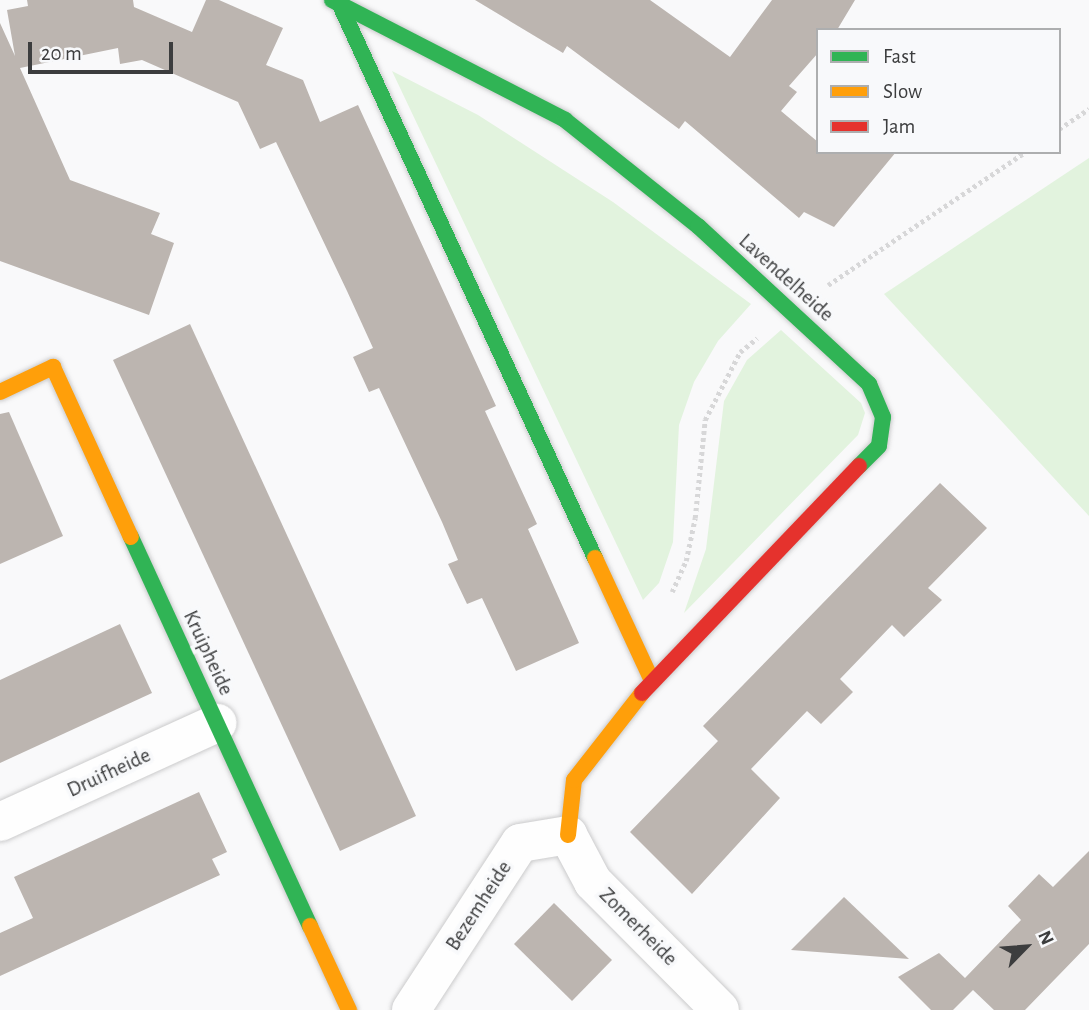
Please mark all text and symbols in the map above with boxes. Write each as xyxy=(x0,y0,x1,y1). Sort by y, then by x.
scale bar xyxy=(32,28,177,72)
legend xyxy=(816,28,1061,154)
text: 20 m xyxy=(41,43,82,64)
text: Fast xyxy=(883,46,916,67)
text: Slow xyxy=(883,81,922,102)
text: Jam xyxy=(883,116,915,137)
street label: Lavendelheide xyxy=(733,229,839,327)
street label: Kruipheide xyxy=(177,607,239,699)
street label: Druifheide xyxy=(63,743,155,803)
street label: Bezemheide xyxy=(441,856,517,956)
street label: Zomerheide xyxy=(594,883,682,971)
north arrow xyxy=(991,912,1061,982)
text: N xyxy=(1034,928,1057,948)

